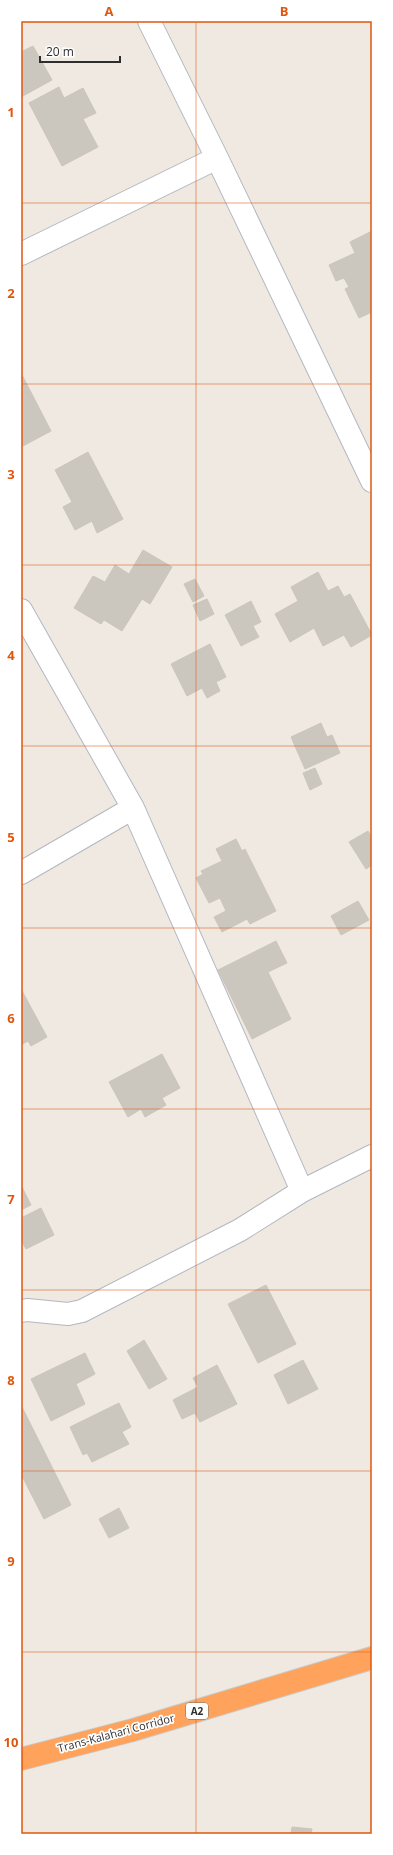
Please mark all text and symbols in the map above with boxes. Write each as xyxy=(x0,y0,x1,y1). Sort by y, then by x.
text: A xyxy=(105,2,114,20)
text: B xyxy=(280,2,289,20)
scale bar xyxy=(40,38,120,64)
text: 20 m xyxy=(46,43,74,60)
text: 1 xyxy=(7,103,15,121)
text: 2 xyxy=(7,284,15,302)
text: 3 xyxy=(7,465,15,483)
text: 4 xyxy=(7,646,15,664)
text: 5 xyxy=(7,828,15,846)
text: 6 xyxy=(7,1009,15,1027)
text: 7 xyxy=(7,1190,15,1208)
text: 8 xyxy=(7,1371,15,1389)
text: 9 xyxy=(7,1552,15,1570)
road number: A2 xyxy=(186,1703,208,1719)
street label: Trans-Kalahari Corridor xyxy=(56,1710,176,1755)
text: 10 xyxy=(4,1733,18,1751)

